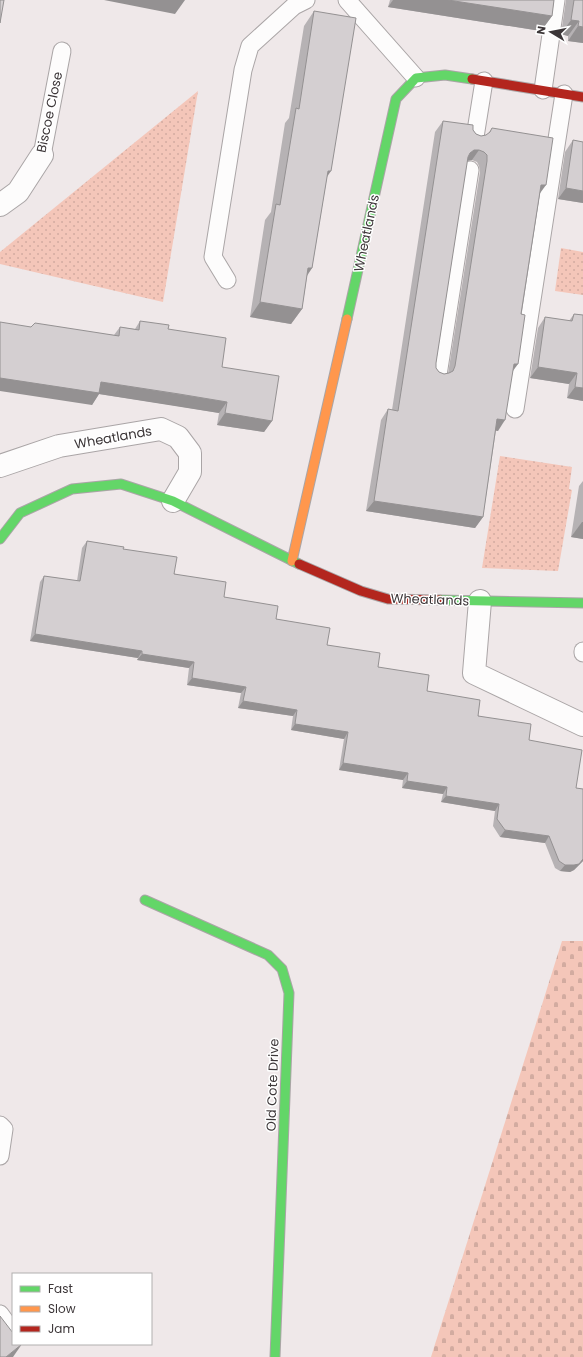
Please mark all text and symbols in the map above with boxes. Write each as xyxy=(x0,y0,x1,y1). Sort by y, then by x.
north arrow xyxy=(531,12,571,52)
text: N xyxy=(533,25,550,36)
street label: Biscoe Close xyxy=(32,70,67,154)
street label: Wheatlands xyxy=(349,193,384,273)
street label: Wheatlands xyxy=(73,421,154,454)
street label: Wheatlands xyxy=(390,589,470,610)
street label: Old Cote Drive xyxy=(261,1038,284,1132)
legend xyxy=(12,1273,152,1345)
text: Fast xyxy=(48,1280,73,1297)
text: Slow xyxy=(48,1300,76,1317)
text: Jam xyxy=(48,1320,75,1337)

